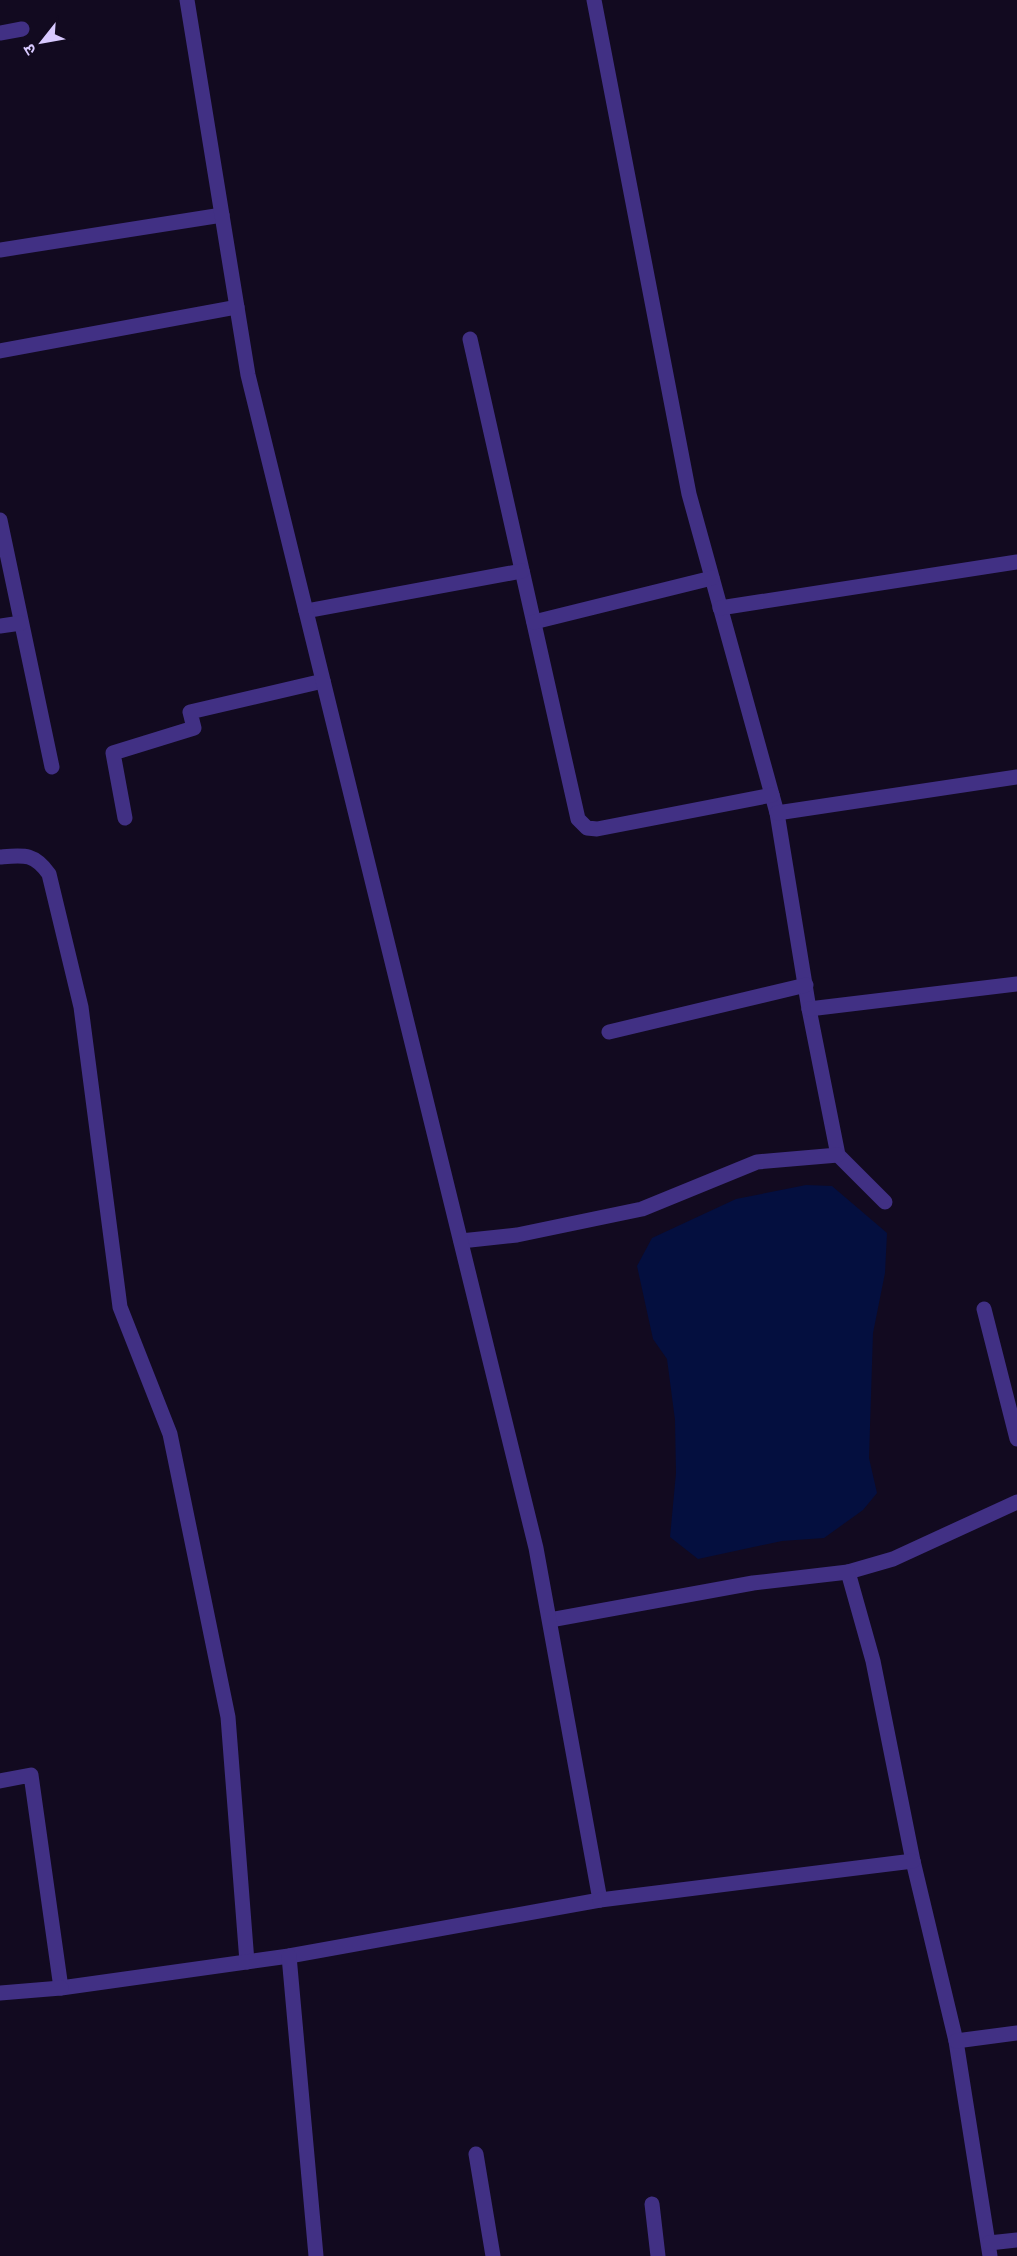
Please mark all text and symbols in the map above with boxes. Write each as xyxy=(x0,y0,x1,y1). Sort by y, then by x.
north arrow xyxy=(12,12,72,72)
text: उ xyxy=(19,41,39,58)

